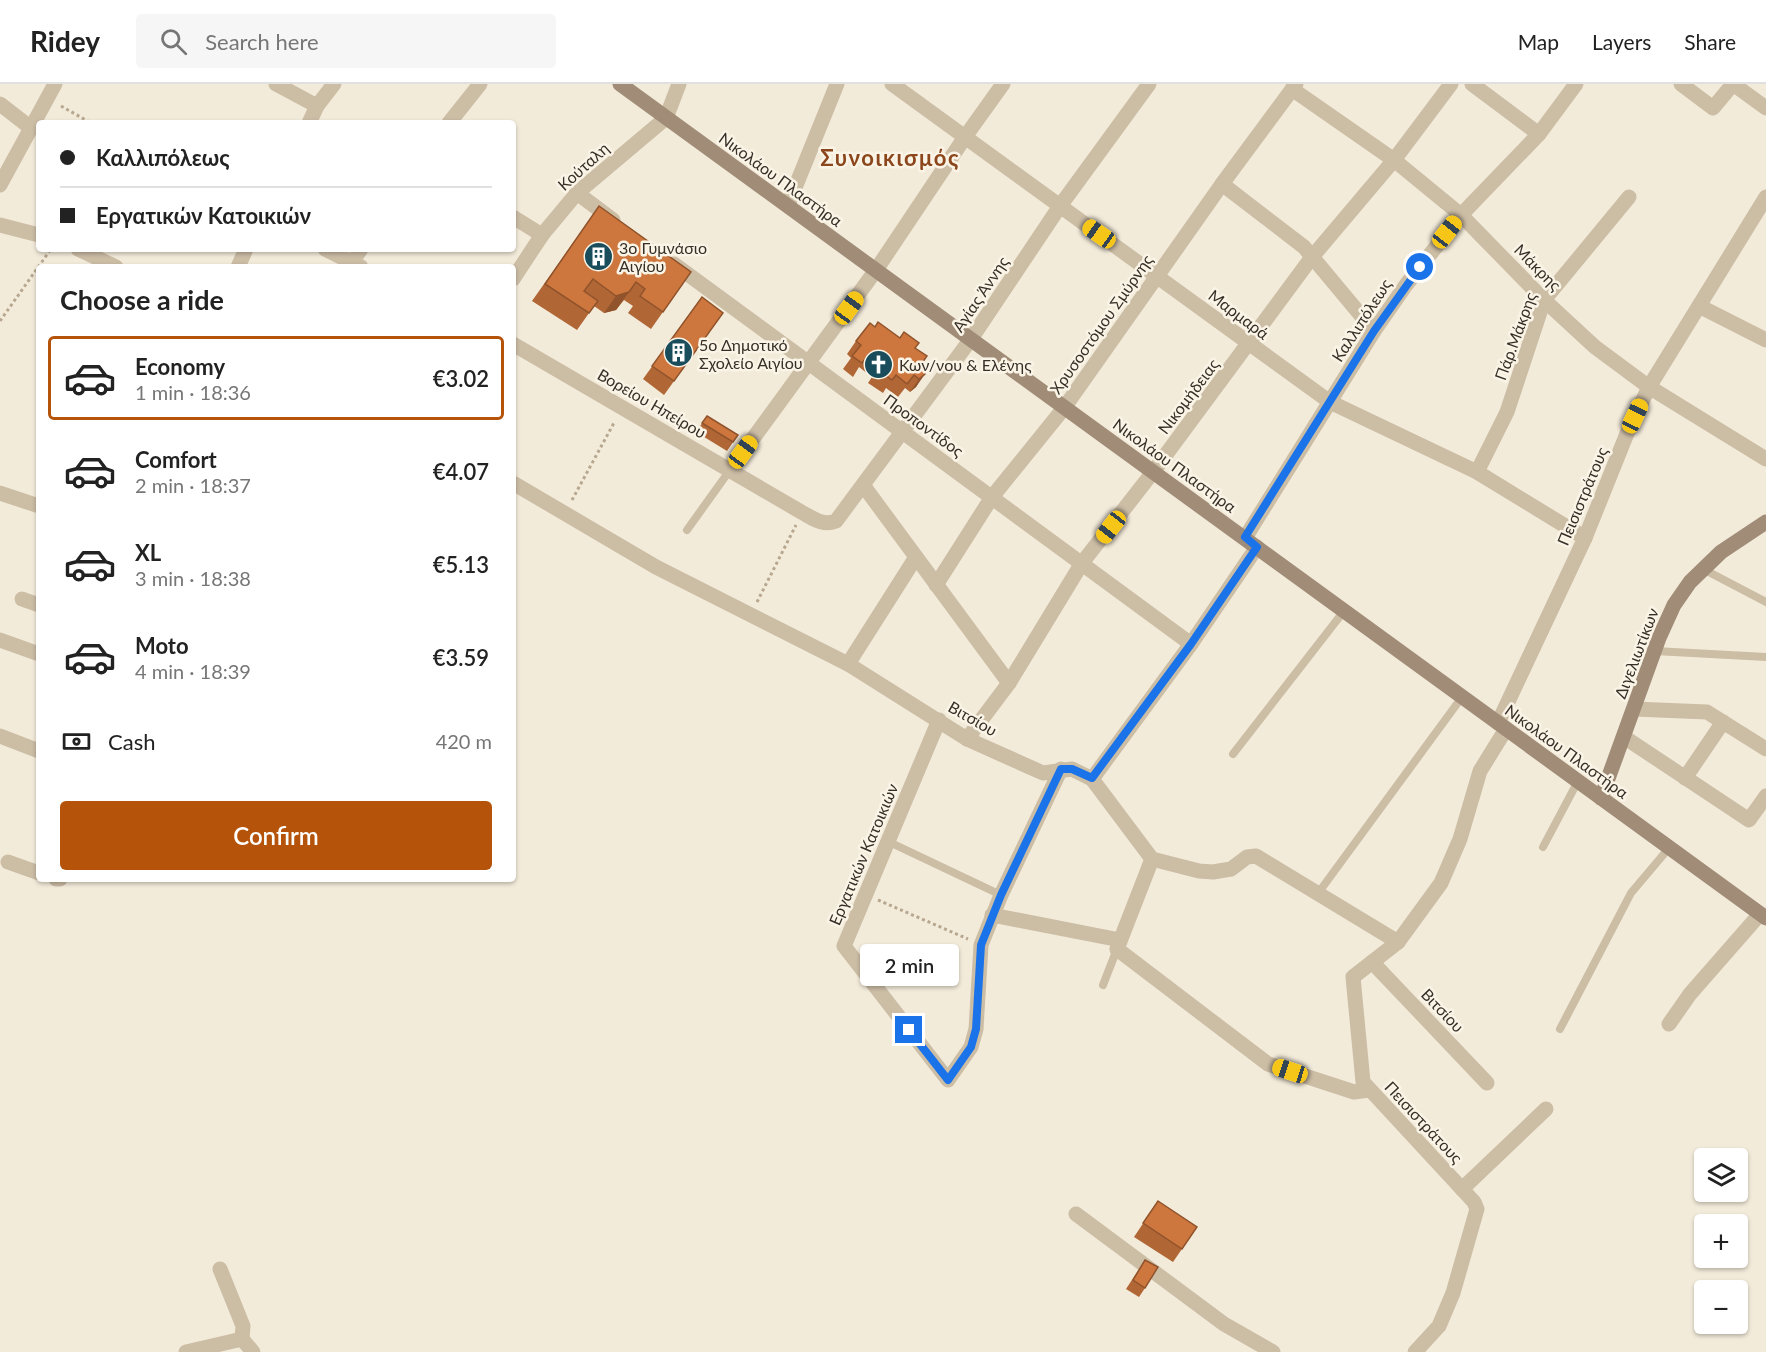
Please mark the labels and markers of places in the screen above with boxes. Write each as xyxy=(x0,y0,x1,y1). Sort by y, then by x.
place label: 3ο Γυμνάσιο Αιγίου xyxy=(619,238,707,275)
building icon: 3ο Γυμνάσιο Αιγίου xyxy=(582,240,614,272)
place label: 5ο Δημοτικό Σχολείο Αιγίου xyxy=(699,335,803,372)
building icon: 5ο Δημοτικό Σχολείο Αιγίου xyxy=(662,337,694,369)
church icon: Κων/νου & Ελένης xyxy=(862,348,894,380)
place label: Κων/νου & Ελένης xyxy=(899,355,1032,374)

